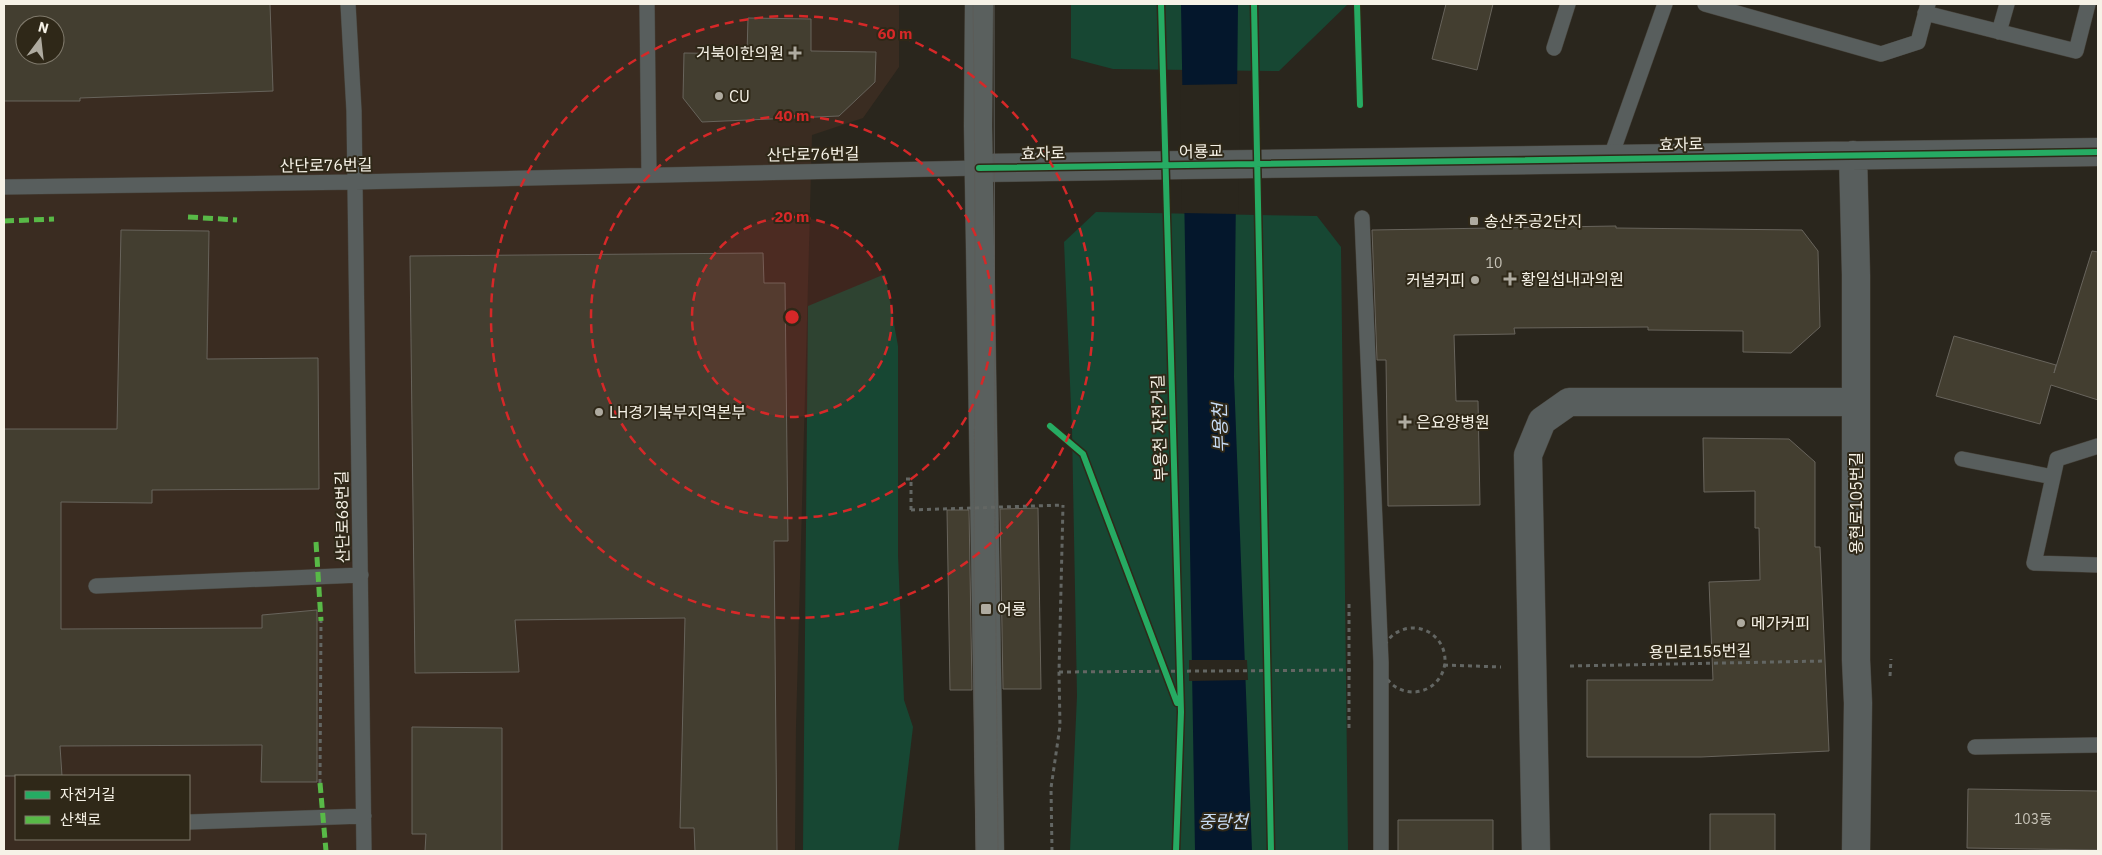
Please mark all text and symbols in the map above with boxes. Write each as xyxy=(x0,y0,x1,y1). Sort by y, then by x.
north arrow xyxy=(15,15,65,65)
text: N xyxy=(36,17,51,37)
text: 60 m xyxy=(878,24,912,43)
place label: 거북이한의원 xyxy=(696,43,784,63)
marker: 거북이한의원 xyxy=(788,46,802,60)
place label: CU xyxy=(729,86,750,106)
marker: CU xyxy=(713,90,725,102)
text: 40 m xyxy=(775,106,809,125)
street label: 효자로 xyxy=(1659,134,1704,154)
street label: 어룡교 xyxy=(1179,141,1223,161)
street label: 산단로76번길 xyxy=(766,143,860,165)
street label: 효자로 xyxy=(1021,143,1066,163)
street label: 산단로76번길 xyxy=(279,154,373,176)
text: 20 m xyxy=(775,207,809,226)
place label: 송산주공2단지 xyxy=(1484,211,1582,231)
marker: 송산주공2단지 xyxy=(1468,215,1480,227)
house number: 10 xyxy=(1486,254,1502,272)
place label: 황일섭내과의원 xyxy=(1521,269,1624,289)
place label: 커널커피 xyxy=(1406,270,1465,290)
marker: 황일섭내과의원 xyxy=(1503,272,1517,286)
marker: 커널커피 xyxy=(1469,274,1481,286)
centre of rings xyxy=(783,308,801,326)
street label: 부용천 자전거길 xyxy=(1147,374,1171,482)
water label: 부용천 xyxy=(1208,400,1232,453)
place label: LH경기북부지역본부 xyxy=(609,402,746,422)
marker: LH경기북부지역본부 xyxy=(593,406,605,418)
place label: 은요양병원 xyxy=(1416,412,1490,432)
marker: 은요양병원 xyxy=(1398,415,1412,429)
street label: 용현로105번길 xyxy=(1846,452,1866,554)
street label: 산단로68번길 xyxy=(331,470,353,564)
place label: 어룡 xyxy=(997,599,1026,619)
marker: 어룡 xyxy=(979,602,993,616)
place label: 메가커피 xyxy=(1751,613,1810,633)
marker: 메가커피 xyxy=(1735,617,1747,629)
street label: 용민로155번길 xyxy=(1649,640,1751,662)
legend xyxy=(15,775,190,840)
text: 자전거길 xyxy=(60,785,115,804)
text: 산책로 xyxy=(60,810,101,829)
water label: 중랑천 xyxy=(1198,810,1250,833)
house number: 103동 xyxy=(2014,810,2052,828)

